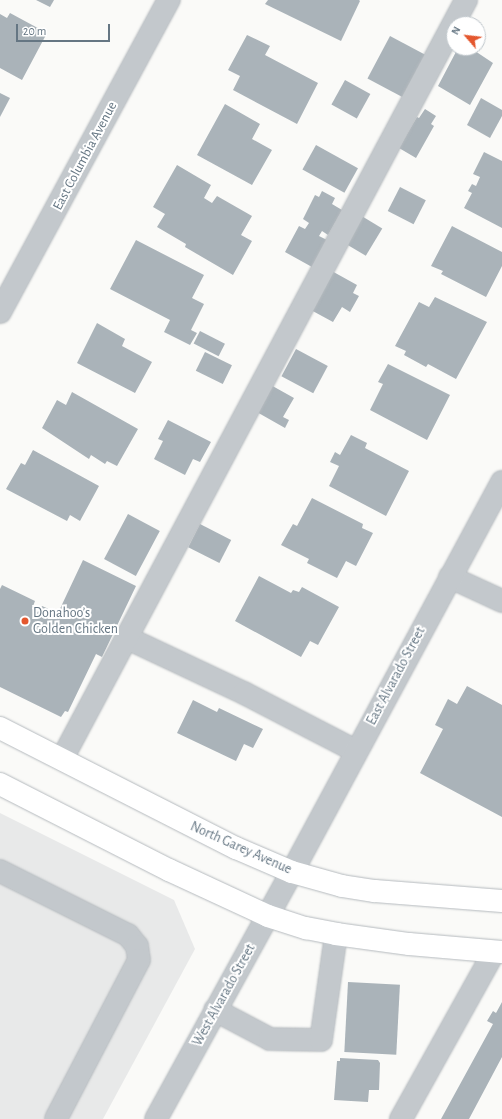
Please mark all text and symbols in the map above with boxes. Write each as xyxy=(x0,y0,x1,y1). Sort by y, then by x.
scale bar xyxy=(18,16,112,42)
north arrow xyxy=(446,16,486,56)
text: 20 m xyxy=(23,25,46,37)
text: N xyxy=(449,25,462,37)
street label: East Columbia Avenue xyxy=(49,99,121,213)
place label: Donahoo’s Golden Chicken xyxy=(33,605,118,638)
marker: Donahoo’s Golden Chicken xyxy=(20,616,30,626)
street label: East Alvarado Street xyxy=(363,624,429,728)
street label: North Garey Avenue xyxy=(188,818,294,878)
street label: West Alvarado Street xyxy=(189,941,259,1049)

